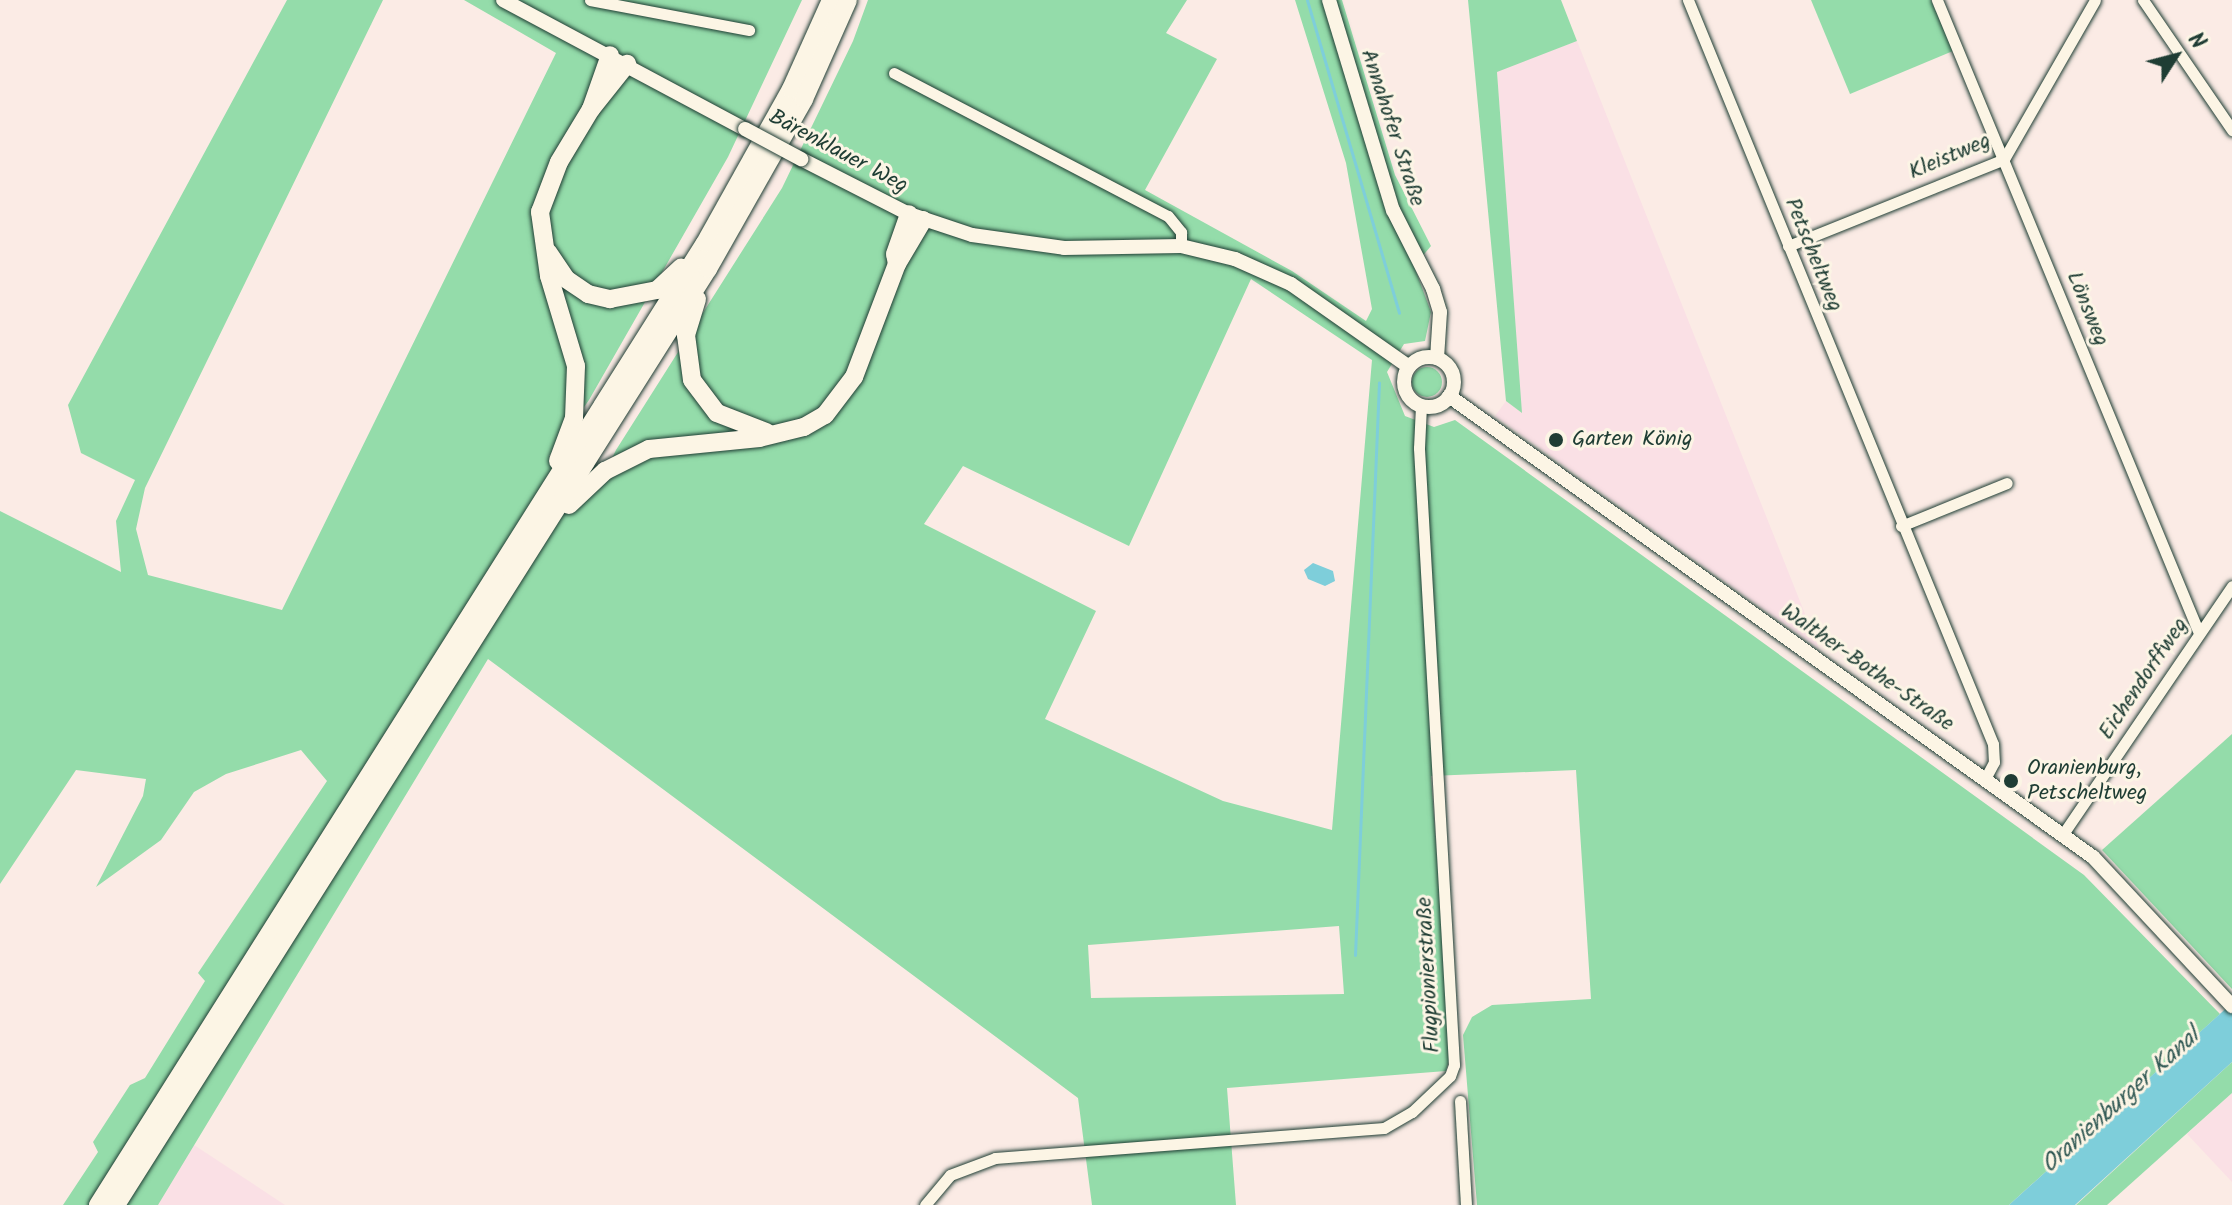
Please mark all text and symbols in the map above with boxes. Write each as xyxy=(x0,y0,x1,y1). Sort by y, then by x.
north arrow xyxy=(2136,16,2216,96)
text: N xyxy=(2178,26,2214,57)
street label: Annahofer Straße xyxy=(1354,46,1430,210)
street label: Bärenklauer Weg xyxy=(764,104,912,200)
street label: Kleistweg xyxy=(1905,128,1995,186)
street label: Petscheltweg xyxy=(1778,194,1848,316)
street label: Lönsweg xyxy=(2060,268,2114,350)
place label: Garten König xyxy=(1572,427,1692,453)
marker: Garten König xyxy=(1547,431,1565,449)
street label: Walther-Bothe-Straße xyxy=(1775,598,1959,738)
street label: Eichendorffweg xyxy=(2094,613,2194,745)
place label: Oranienburg, Petscheltweg xyxy=(2027,755,2147,806)
marker: Oranienburg, Petscheltweg xyxy=(2002,772,2020,790)
street label: Flugpionierstraße xyxy=(1412,896,1446,1054)
water label: Oranienburger Kanal xyxy=(2036,1022,2206,1180)

